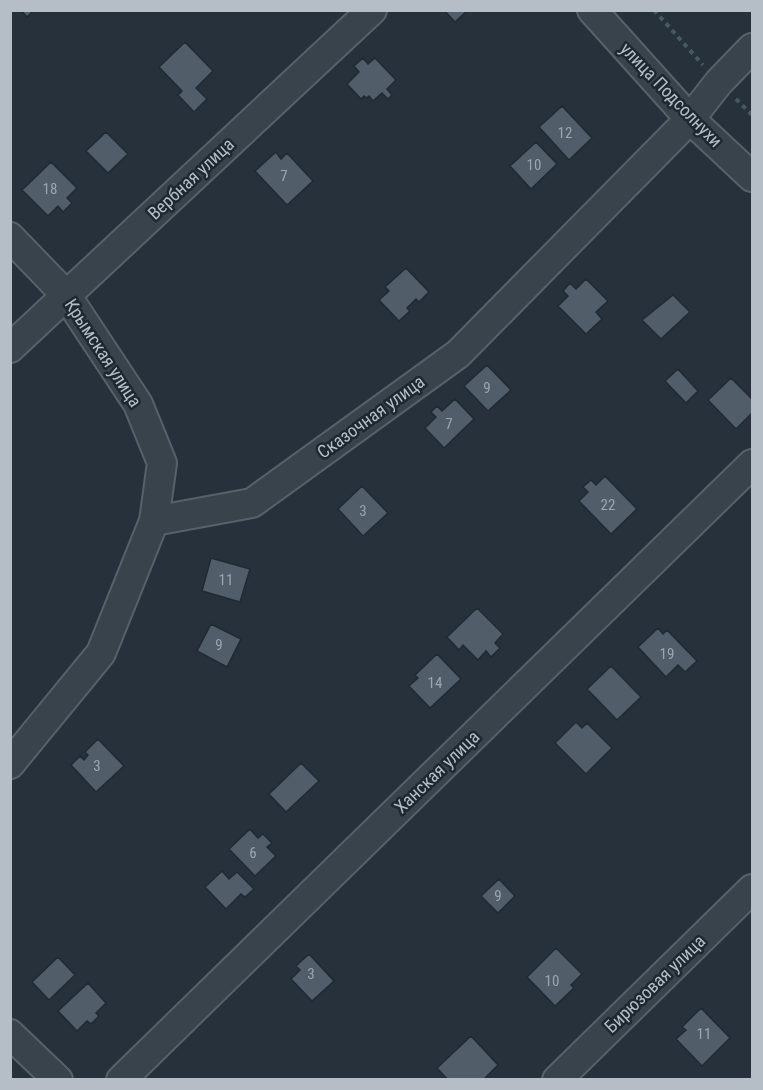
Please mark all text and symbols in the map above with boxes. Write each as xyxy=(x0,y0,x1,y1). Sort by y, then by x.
street label: улица Подсолнухи xyxy=(616,38,727,151)
house number: 12 xyxy=(558,124,572,142)
street label: Вербная улица xyxy=(143,133,238,224)
house number: 10 xyxy=(527,156,541,174)
house number: 7 xyxy=(280,167,288,185)
house number: 18 xyxy=(43,180,57,198)
street label: Крымская улица xyxy=(61,295,146,411)
street label: Сказочная улица xyxy=(313,371,428,463)
house number: 9 xyxy=(483,379,491,397)
house number: 7 xyxy=(445,415,453,433)
house number: 22 xyxy=(601,496,615,514)
house number: 3 xyxy=(359,502,367,520)
house number: 11 xyxy=(219,571,233,589)
house number: 9 xyxy=(215,636,223,654)
house number: 19 xyxy=(660,645,674,663)
house number: 14 xyxy=(428,674,442,692)
street label: Ханская улица xyxy=(390,726,483,817)
house number: 3 xyxy=(93,757,101,775)
house number: 6 xyxy=(249,844,257,862)
house number: 9 xyxy=(494,887,502,905)
street label: Бирюзовая улица xyxy=(600,930,709,1037)
house number: 3 xyxy=(307,965,315,983)
house number: 10 xyxy=(545,972,559,990)
house number: 11 xyxy=(697,1025,711,1043)

